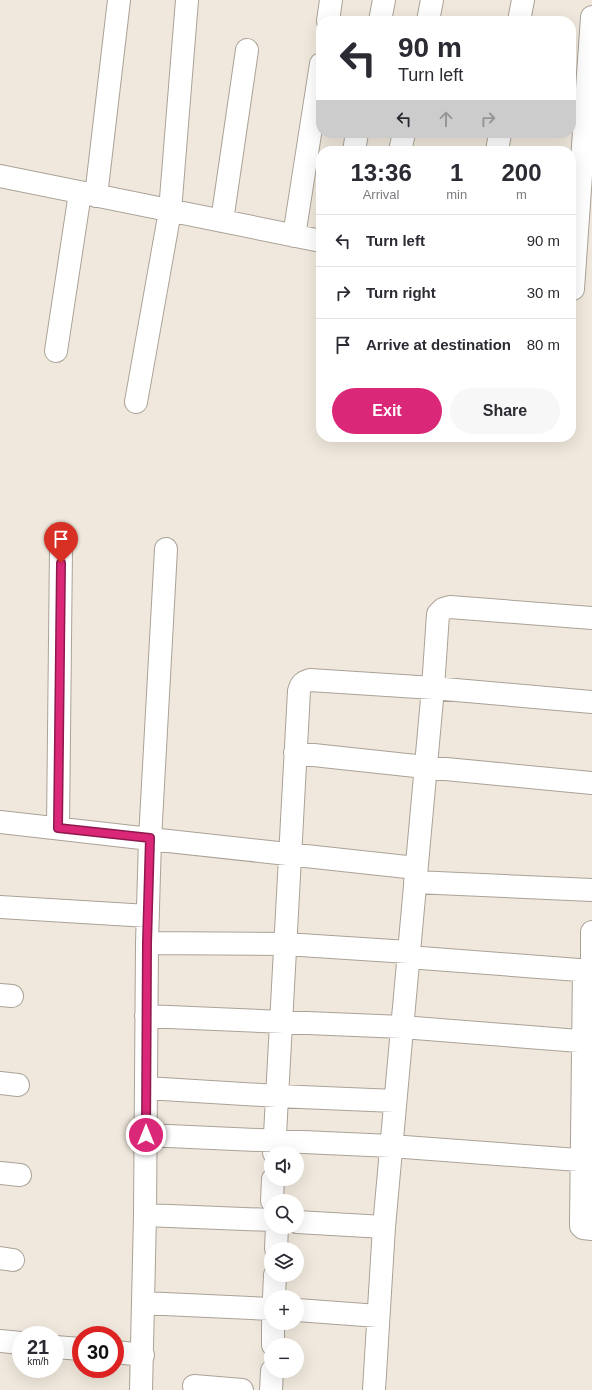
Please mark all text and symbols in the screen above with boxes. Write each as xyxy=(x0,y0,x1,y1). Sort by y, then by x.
icon: left xyxy=(332,32,384,84)
text: 90 m xyxy=(398,32,462,63)
text: Turn left xyxy=(398,65,463,85)
icon: left xyxy=(393,108,415,130)
icon: ahead xyxy=(435,108,457,130)
icon: right xyxy=(477,108,499,130)
text: 13:36 xyxy=(350,159,412,186)
text: 1 xyxy=(450,159,463,186)
text: 200 xyxy=(502,159,542,186)
text: Arrival xyxy=(363,187,400,202)
text: min xyxy=(446,187,467,202)
text: m xyxy=(516,187,527,202)
icon: left xyxy=(332,230,354,252)
text: Turn left xyxy=(366,232,425,249)
text: 90 m xyxy=(527,232,560,249)
icon: right xyxy=(332,282,354,304)
text: Turn right xyxy=(366,284,436,301)
text: 30 m xyxy=(527,284,560,301)
icon: arrive xyxy=(332,334,354,356)
text: Arrive at destination xyxy=(366,336,511,353)
text: 80 m xyxy=(527,336,560,353)
button: Exit xyxy=(332,388,442,434)
button: Share xyxy=(450,388,560,434)
pin xyxy=(44,522,78,563)
icon: arrive xyxy=(50,528,72,550)
position arrow xyxy=(125,1114,167,1156)
map controls xyxy=(264,1146,304,1378)
button: sound xyxy=(264,1146,304,1186)
button: search xyxy=(264,1194,304,1234)
button: layers xyxy=(264,1242,304,1282)
button: + xyxy=(264,1290,304,1330)
speed limit sign: 30 xyxy=(72,1326,124,1378)
text: 21 xyxy=(27,1336,49,1358)
button: − xyxy=(264,1338,304,1378)
text: km/h xyxy=(27,1356,49,1367)

